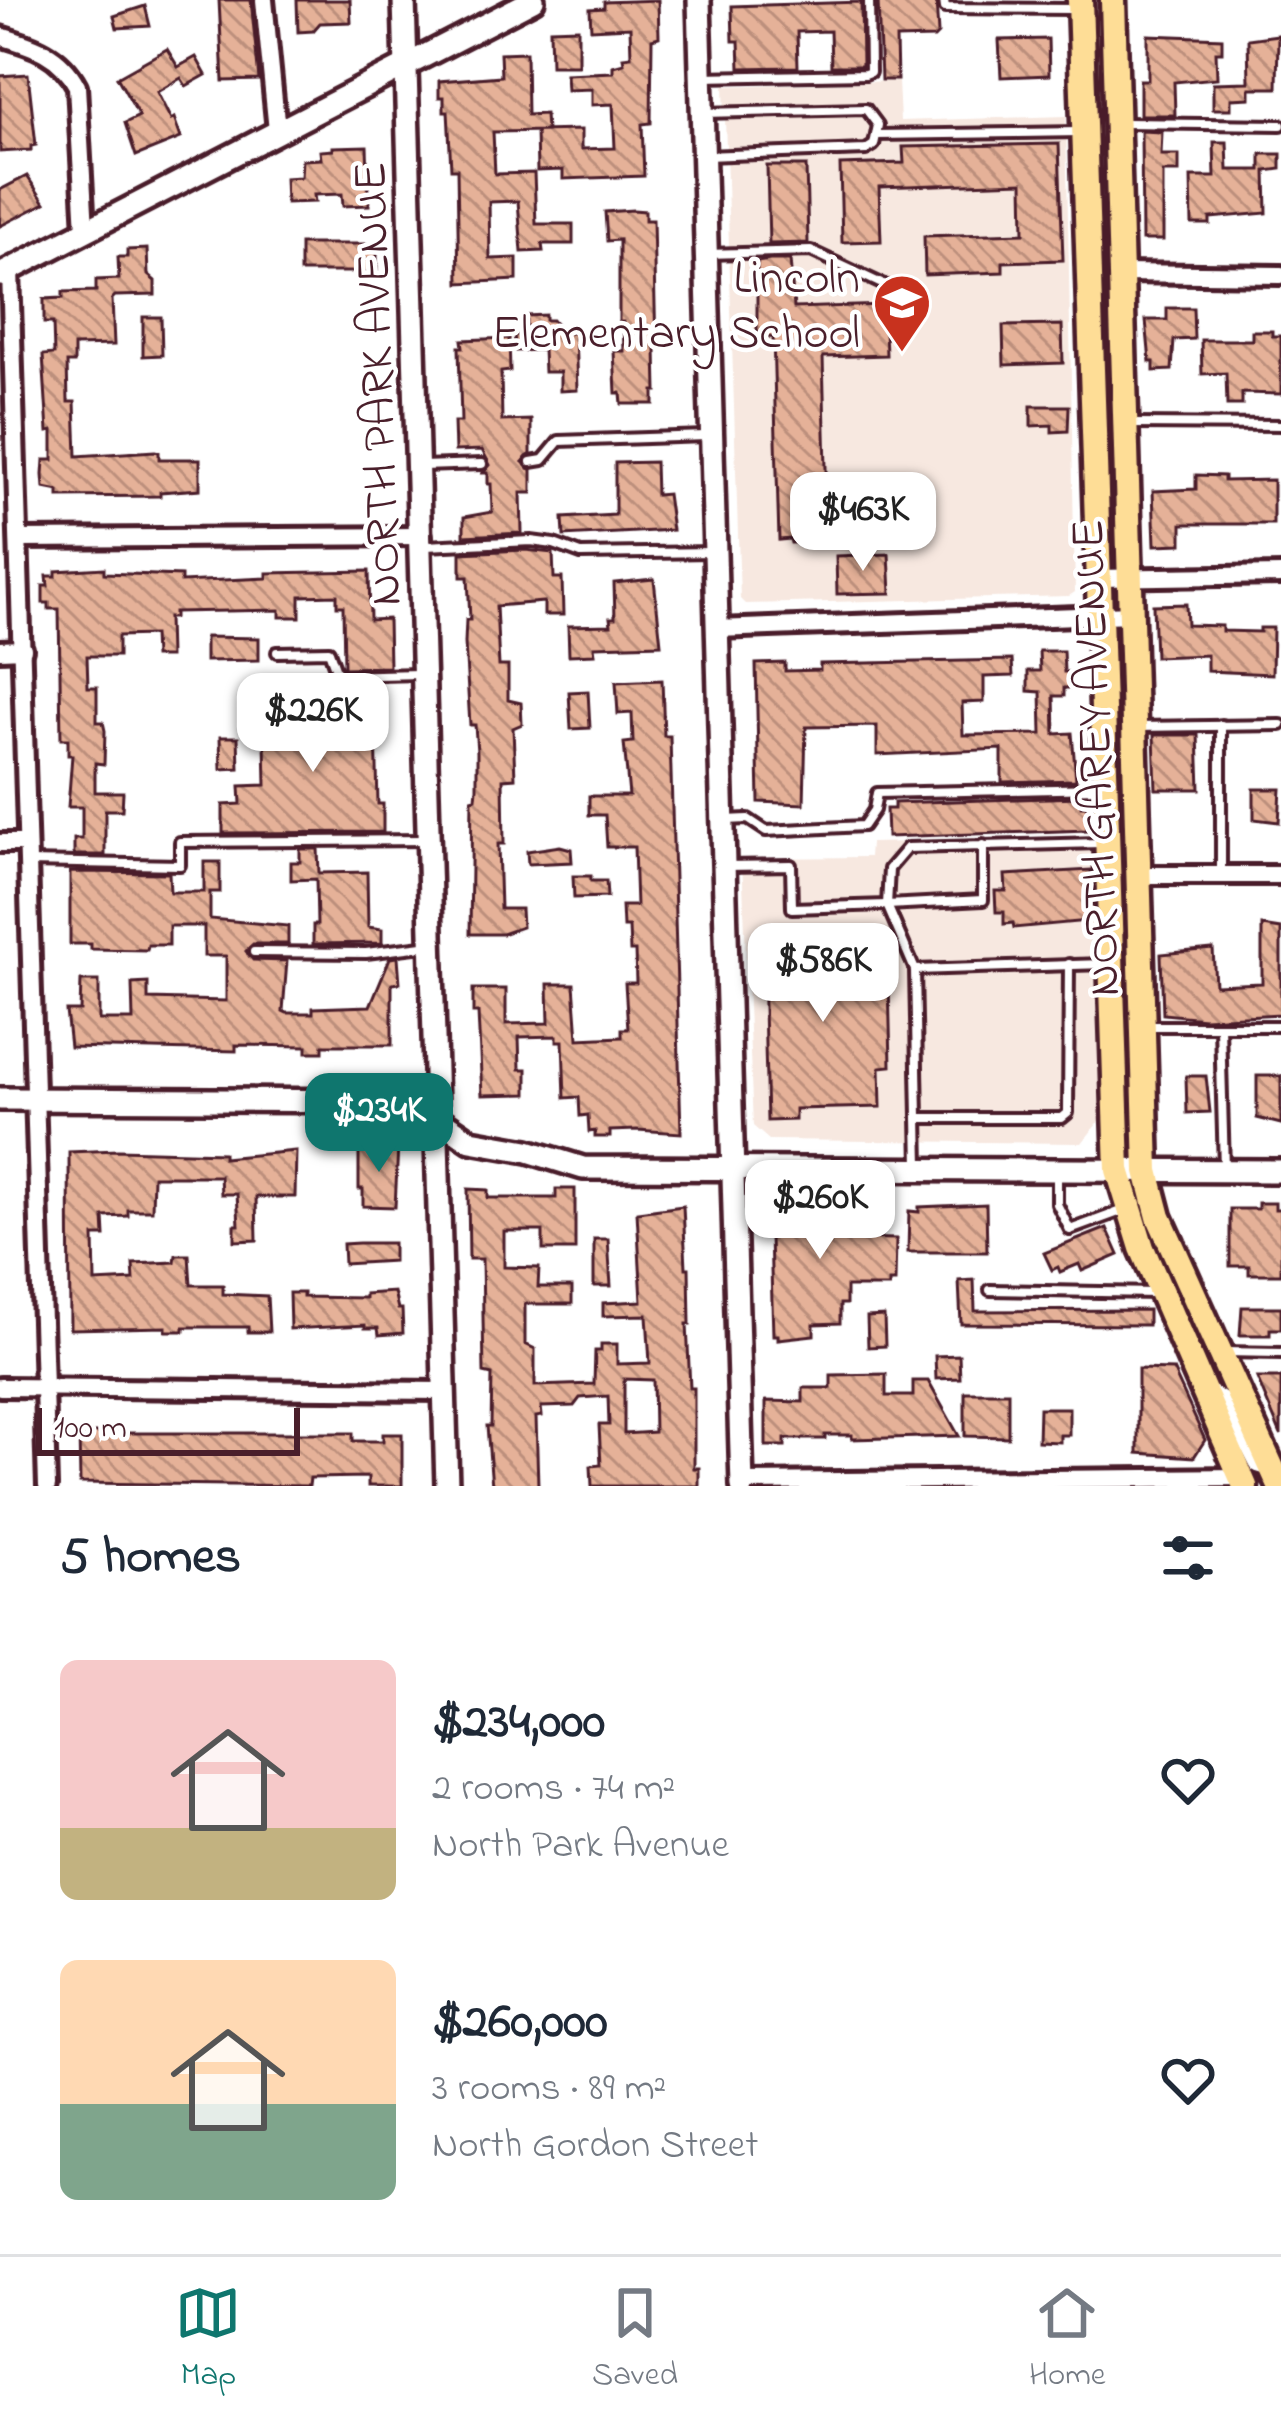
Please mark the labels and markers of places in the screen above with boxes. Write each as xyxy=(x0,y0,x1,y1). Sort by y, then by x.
place label: Lincoln Elementary School xyxy=(492,245,860,370)
school or university icon: Lincoln Elementary School xyxy=(871,272,933,354)
pin: $463K xyxy=(779,472,947,574)
pin: $226K xyxy=(229,673,397,775)
pin: $586K xyxy=(739,923,907,1025)
pin: $234K xyxy=(295,1073,463,1175)
pin: $260K xyxy=(736,1160,904,1262)

